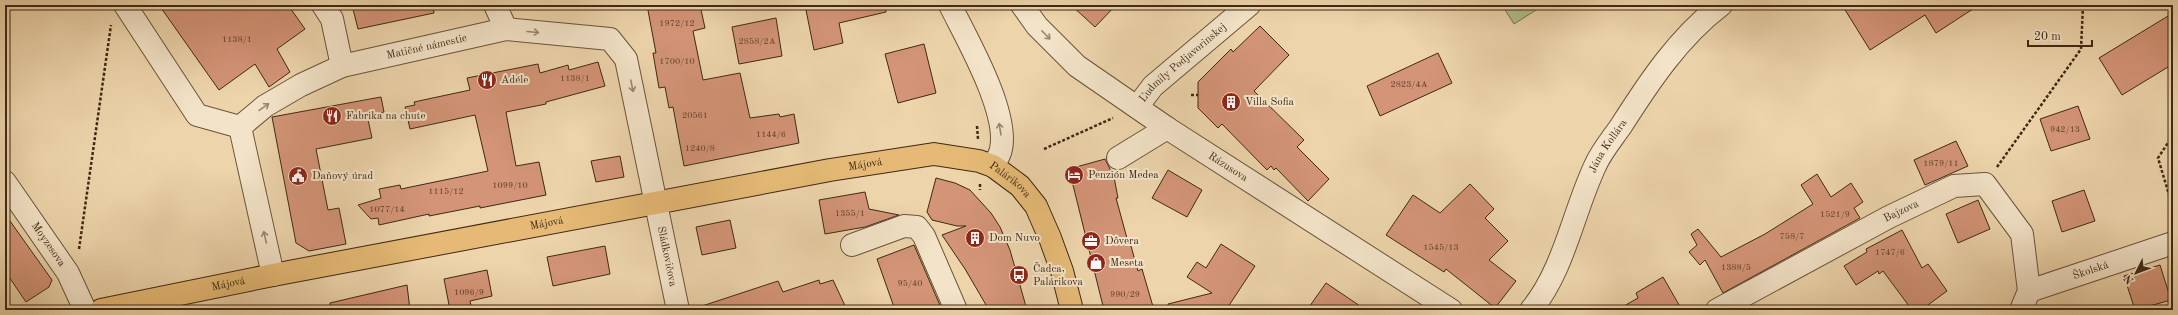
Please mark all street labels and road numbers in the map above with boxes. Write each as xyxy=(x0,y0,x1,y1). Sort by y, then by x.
street label: Ľudmily Podjavorinskej xyxy=(1137,21,1228,104)
street label: Matičné námestie xyxy=(385,32,468,61)
street label: Jána Kollára xyxy=(1587,117,1629,174)
street label: Rázusova xyxy=(1206,150,1250,184)
street label: Májová xyxy=(848,156,883,173)
street label: Palárikova xyxy=(987,160,1033,200)
street label: Bajzova xyxy=(1882,198,1921,224)
street label: Májová xyxy=(529,215,565,232)
street label: Moyzesova xyxy=(29,220,68,269)
street label: Sládkovičova xyxy=(655,225,679,288)
street label: Školská xyxy=(2070,259,2110,282)
street label: Májová xyxy=(211,275,247,293)

